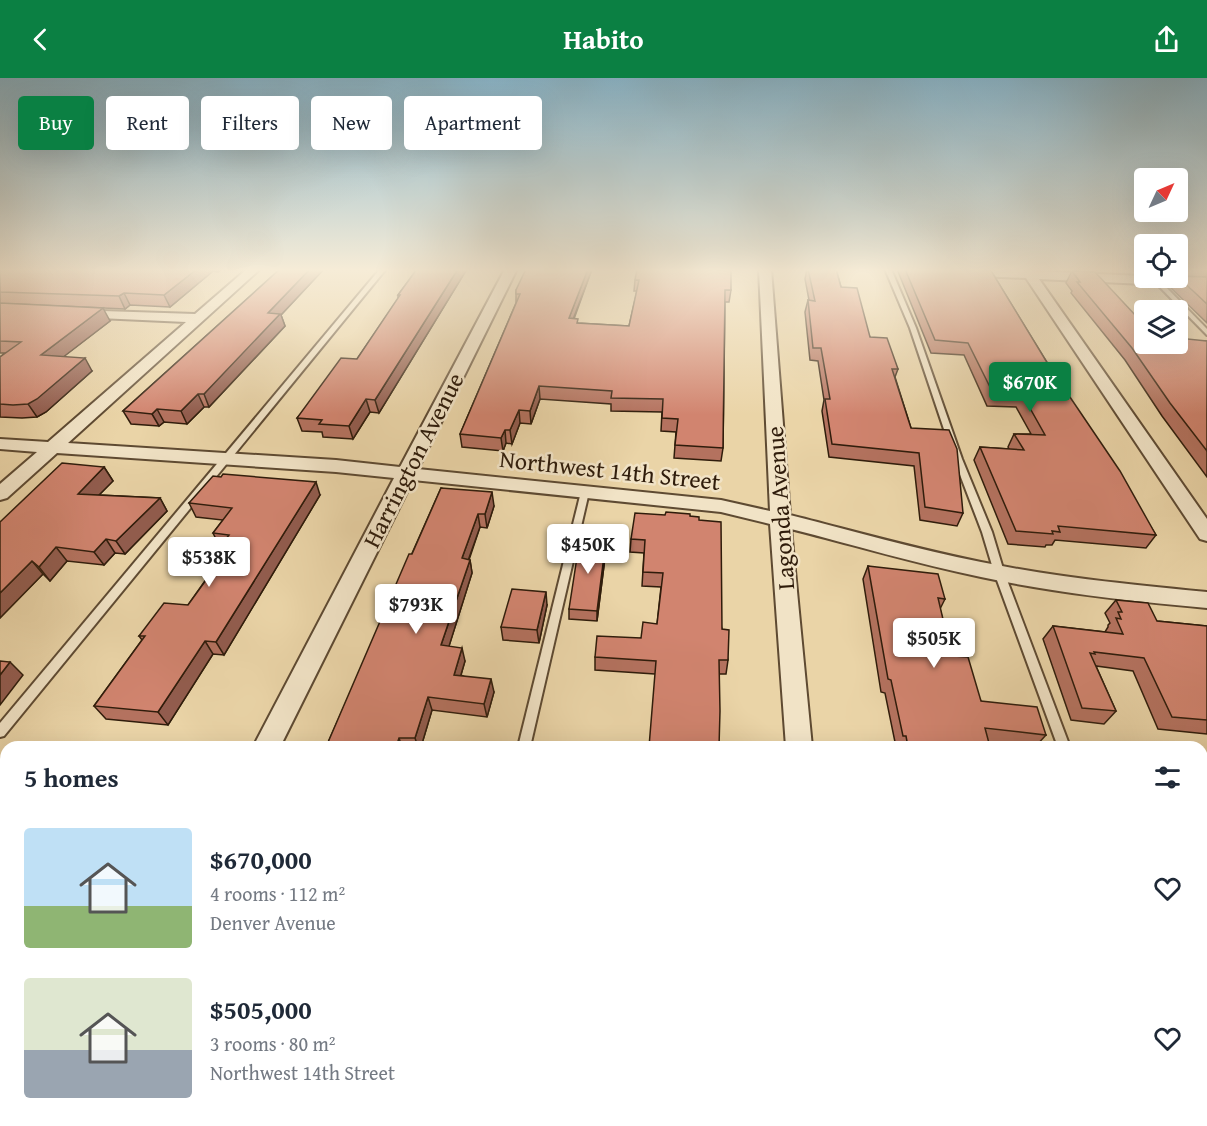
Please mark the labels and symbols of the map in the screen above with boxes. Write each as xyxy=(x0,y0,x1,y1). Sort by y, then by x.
north arrow xyxy=(1134,168,1188,222)
pin: $670K xyxy=(988,362,1072,413)
street label: Harrington Avenue xyxy=(354,366,472,554)
street label: Lagonda Avenue xyxy=(757,425,803,591)
street label: Northwest 14th Street xyxy=(498,441,723,499)
pin: $450K xyxy=(546,524,630,575)
pin: $538K xyxy=(167,537,251,588)
pin: $793K xyxy=(374,584,458,635)
pin: $505K xyxy=(892,618,976,669)

